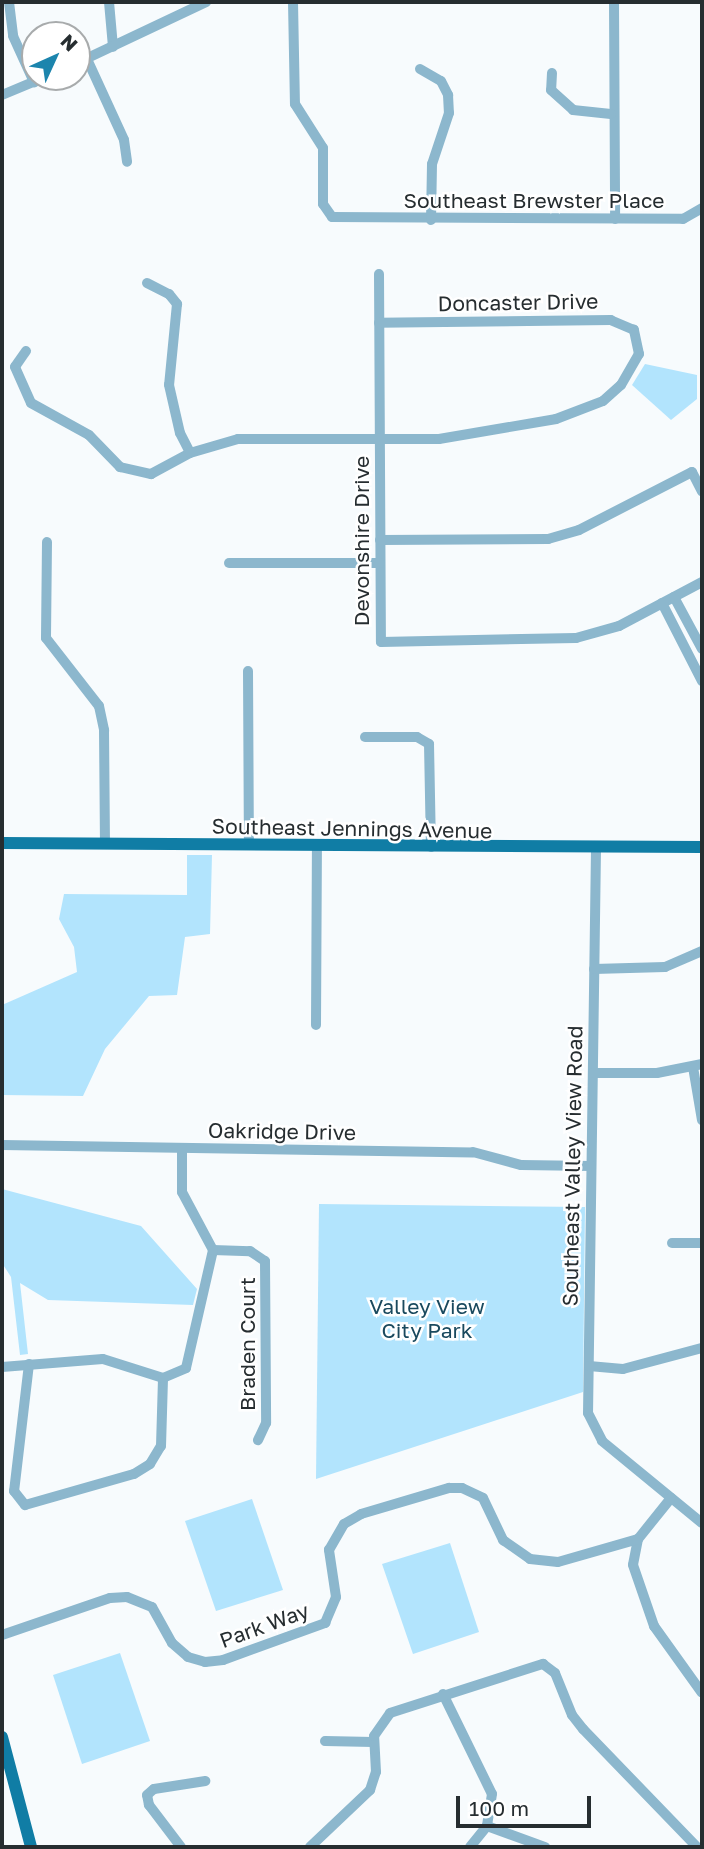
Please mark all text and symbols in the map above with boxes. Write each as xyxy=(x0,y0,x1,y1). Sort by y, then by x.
north arrow xyxy=(21,21,91,91)
text: N xyxy=(57,29,83,55)
street label: Southeast Brewster Place xyxy=(403,187,665,213)
street label: Doncaster Drive xyxy=(437,288,599,316)
street label: Devonshire Drive xyxy=(348,456,374,626)
street label: Southeast Jennings Avenue xyxy=(212,813,492,843)
street label: Southeast Valley View Road xyxy=(557,1025,587,1307)
street label: Oakridge Drive xyxy=(208,1117,356,1145)
street label: Braden Court xyxy=(234,1277,260,1411)
park label: Valley View City Park xyxy=(369,1293,485,1343)
street label: Park Way xyxy=(216,1597,312,1653)
scale bar xyxy=(459,1783,594,1827)
text: 100 m xyxy=(469,1795,529,1821)

